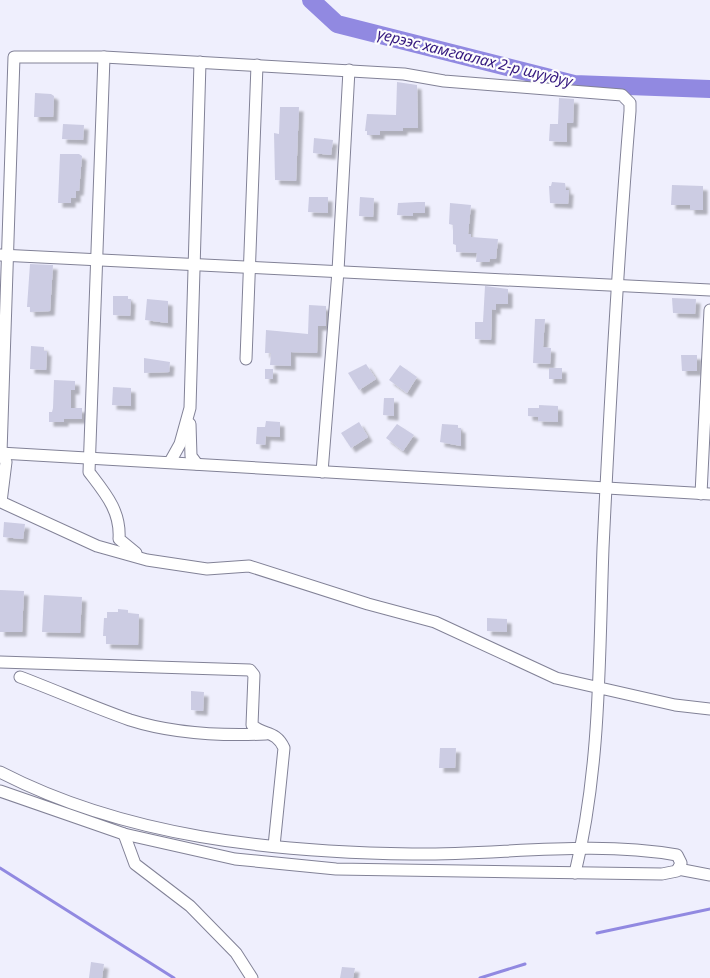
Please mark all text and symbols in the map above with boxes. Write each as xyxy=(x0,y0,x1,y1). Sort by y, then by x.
water label: үерээс хамгаалах 2-р шуудуу xyxy=(375,23,576,91)

